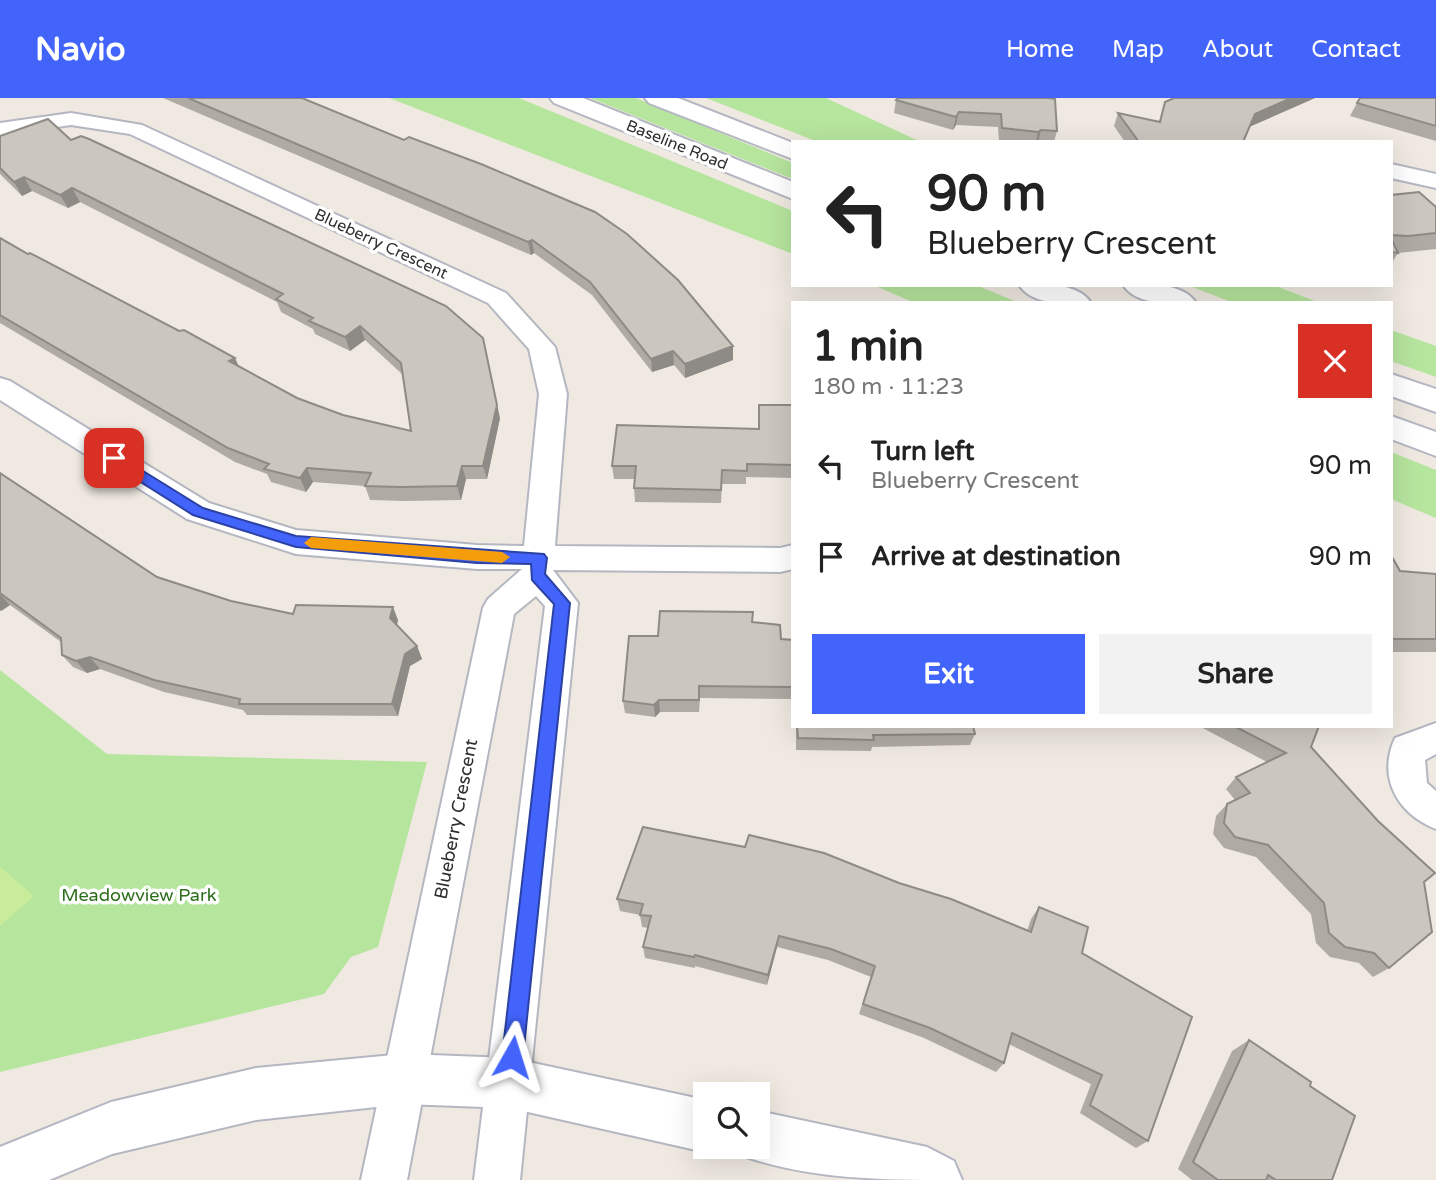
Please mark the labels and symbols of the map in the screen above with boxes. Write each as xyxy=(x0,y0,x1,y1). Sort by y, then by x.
street label: Baseline Road xyxy=(623,116,731,174)
street label: Blueberry Crescent xyxy=(311,204,451,284)
pin xyxy=(84,428,144,488)
street label: Blueberry Crescent xyxy=(430,737,482,901)
park label: Meadowview Park xyxy=(61,884,217,906)
position arrow xyxy=(475,1020,549,1094)

